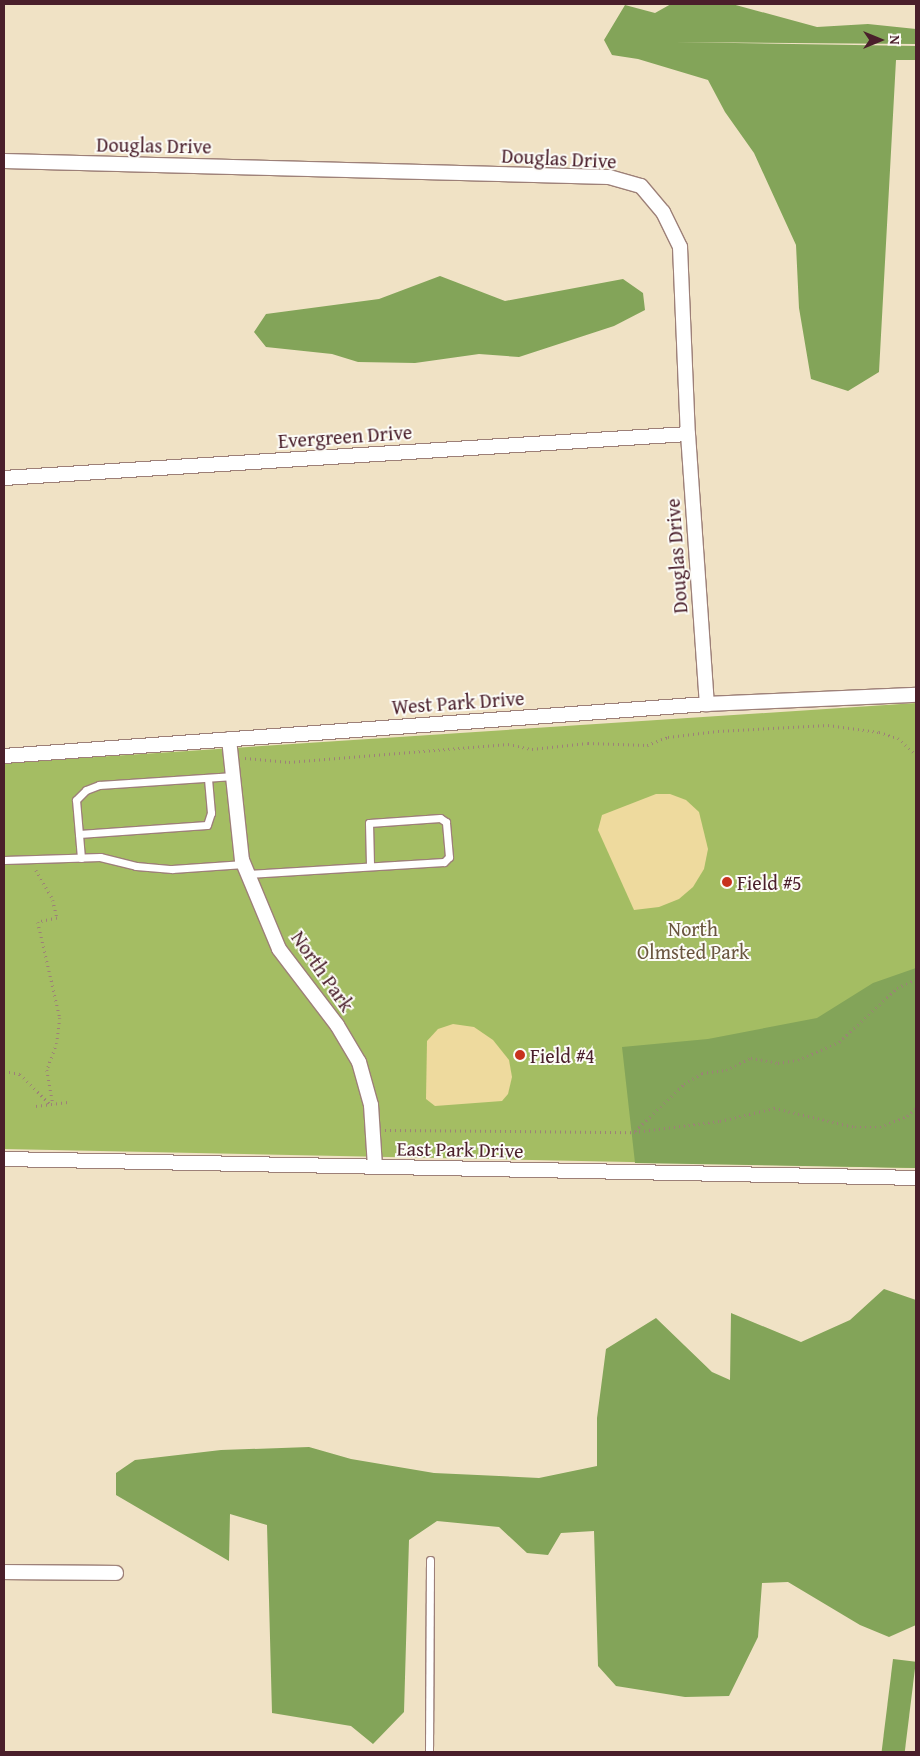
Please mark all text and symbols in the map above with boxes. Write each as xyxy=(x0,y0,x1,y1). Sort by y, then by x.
north arrow xyxy=(855,15,905,65)
text: N xyxy=(885,35,905,45)
street label: Douglas Drive xyxy=(96,132,212,158)
street label: Douglas Drive xyxy=(501,143,617,173)
street label: Evergreen Drive xyxy=(277,419,413,453)
street label: Douglas Drive xyxy=(660,498,692,614)
street label: West Park Drive xyxy=(391,685,525,719)
place label: Field #5 xyxy=(737,870,802,894)
marker: Field #5 xyxy=(721,876,733,888)
park label: North Olmsted Park xyxy=(637,917,749,964)
street label: North Park xyxy=(287,926,359,1016)
place label: Field #4 xyxy=(530,1043,595,1067)
marker: Field #4 xyxy=(514,1049,526,1061)
street label: East Park Drive xyxy=(396,1136,524,1162)

